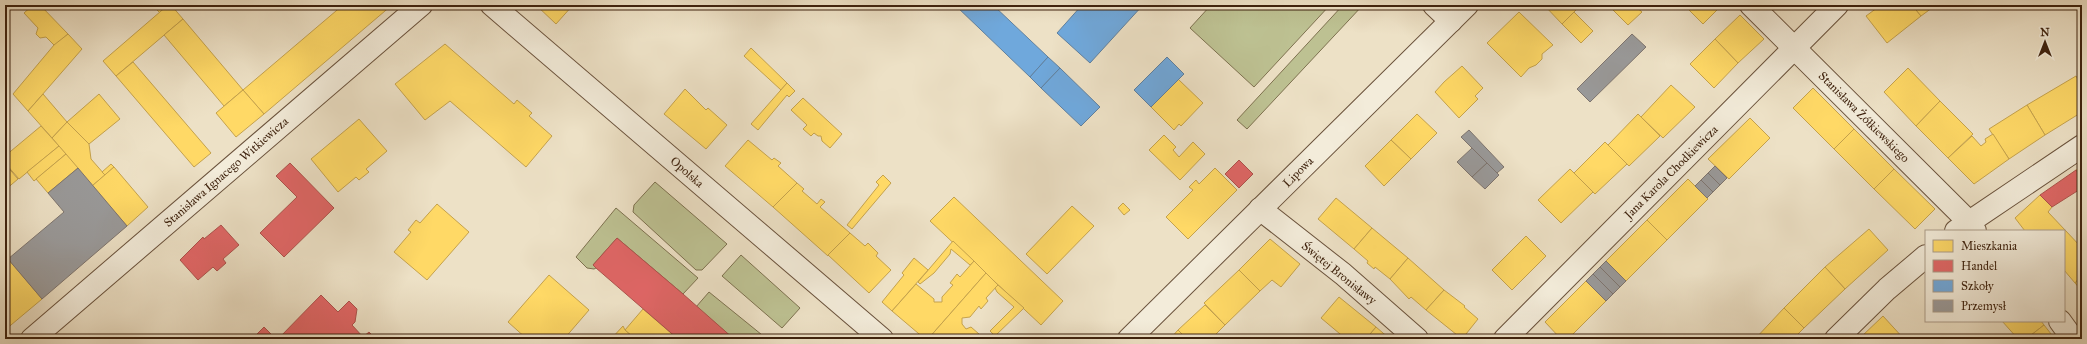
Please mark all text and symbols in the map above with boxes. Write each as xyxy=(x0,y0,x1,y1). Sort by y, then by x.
north arrow xyxy=(2025,22,2065,62)
text: N xyxy=(2040,26,2050,39)
street label: Stanisława Żółkiewskiego xyxy=(1815,68,1913,166)
street label: Stanisława Ignacego Witkiewicza xyxy=(161,114,292,231)
street label: Jana Karola Chodkiewicza xyxy=(1620,122,1722,224)
street label: Lipowa xyxy=(1280,153,1317,190)
street label: Opolska xyxy=(668,154,707,191)
legend xyxy=(1925,230,2065,322)
street label: Świętej Bronisławy xyxy=(1299,237,1381,308)
text: Mieszkania xyxy=(1961,239,2018,253)
text: Handel xyxy=(1961,259,1998,273)
text: Szkoły xyxy=(1961,279,1994,293)
text: Przemysł xyxy=(1961,299,2007,313)

